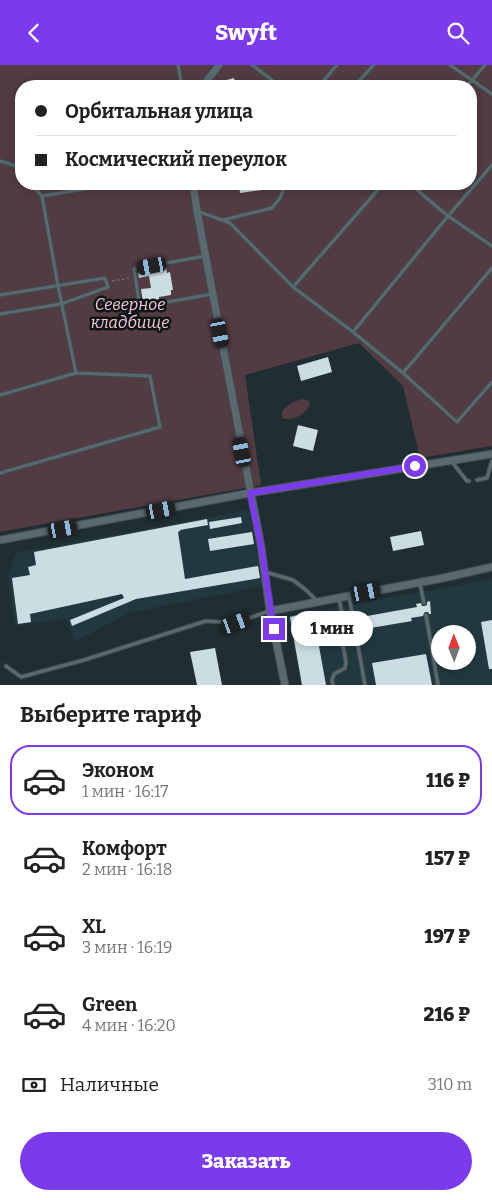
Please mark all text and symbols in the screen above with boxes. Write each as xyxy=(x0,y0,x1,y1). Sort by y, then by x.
icon: back xyxy=(20,19,48,47)
text: Swyft xyxy=(215,19,277,46)
icon: search xyxy=(444,19,472,47)
text: Орбитальная улица xyxy=(65,100,253,123)
text: Космический переулок xyxy=(65,148,287,171)
car xyxy=(135,256,168,276)
park label: Северное кладбище xyxy=(91,295,169,332)
car xyxy=(209,317,230,349)
car xyxy=(231,436,252,468)
route start xyxy=(404,455,426,477)
car xyxy=(144,500,177,520)
car xyxy=(46,519,79,539)
car xyxy=(349,582,382,602)
car xyxy=(219,611,252,635)
callout: 1 мин xyxy=(292,611,374,647)
route end xyxy=(263,618,285,640)
text: 1 мин xyxy=(310,619,354,638)
north arrow xyxy=(431,625,476,670)
map controls xyxy=(431,625,476,670)
text: Выберите тариф xyxy=(20,701,201,728)
icon: car xyxy=(22,758,67,803)
text: Эконом xyxy=(82,759,154,782)
text: 116 ₽ xyxy=(426,769,470,792)
text: 1 мин · 16:17 xyxy=(82,782,168,801)
icon: car xyxy=(22,836,67,881)
text: Комфорт xyxy=(82,837,167,860)
text: 157 ₽ xyxy=(425,847,470,870)
text: 2 мин · 16:18 xyxy=(82,860,172,879)
icon: car xyxy=(22,914,67,959)
text: XL xyxy=(82,915,106,938)
text: 197 ₽ xyxy=(424,925,470,948)
text: 3 мин · 16:19 xyxy=(82,938,172,957)
icon: car xyxy=(22,992,67,1037)
text: Green xyxy=(82,993,137,1016)
text: 216 ₽ xyxy=(424,1003,470,1026)
text: 4 мин · 16:20 xyxy=(82,1016,176,1035)
icon: cash xyxy=(20,1071,48,1099)
text: Наличные xyxy=(60,1073,159,1096)
text: 310 m xyxy=(428,1075,472,1094)
button: Заказать xyxy=(20,1132,472,1190)

